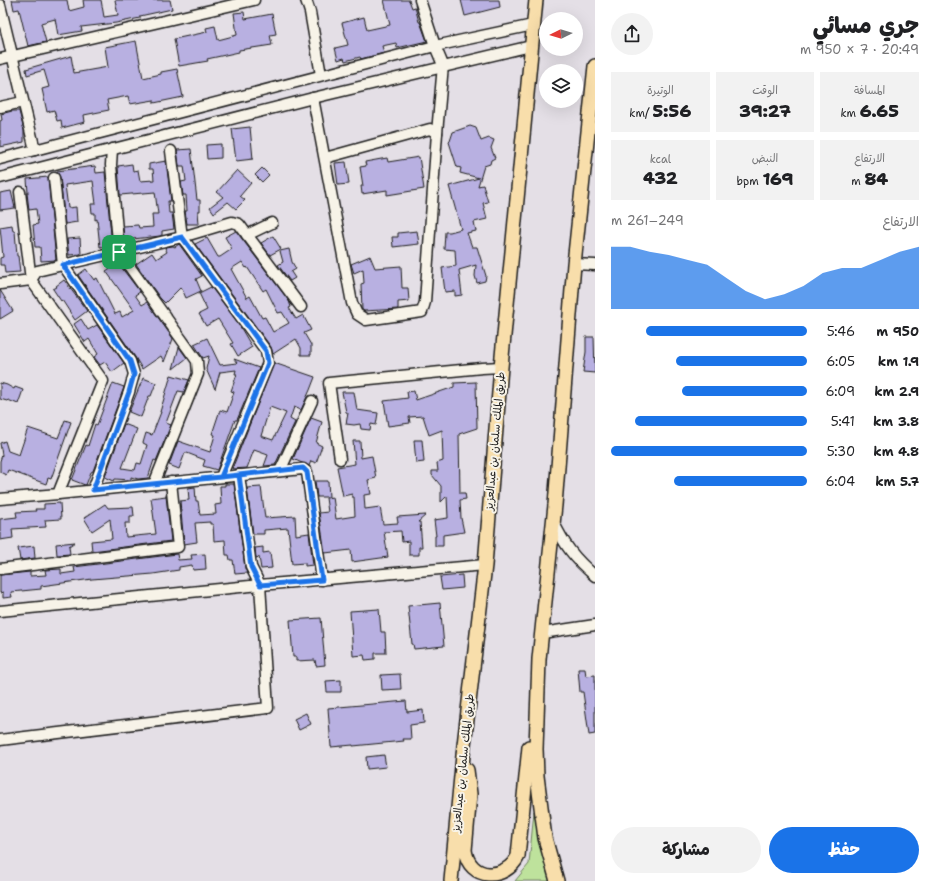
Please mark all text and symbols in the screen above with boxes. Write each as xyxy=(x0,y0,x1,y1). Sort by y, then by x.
text: جري مسائي xyxy=(813,11,919,40)
north arrow xyxy=(539,12,583,56)
map controls xyxy=(539,12,583,108)
button: share xyxy=(611,13,653,55)
text: 20:49 · 7 × 950 m xyxy=(800,41,919,58)
button: layers xyxy=(539,64,583,108)
text: الوتيرة xyxy=(647,83,674,98)
text: الوقت xyxy=(752,83,778,98)
text: المسافة xyxy=(854,83,885,98)
text: 5:56 xyxy=(653,100,691,122)
text: 39:27 xyxy=(739,100,791,122)
text: 6.65 xyxy=(860,100,899,122)
text: /km xyxy=(629,106,653,121)
text: km xyxy=(840,106,860,121)
text: النبض xyxy=(752,151,778,166)
text: الارتفاع xyxy=(854,151,885,166)
text: kcal xyxy=(650,152,671,167)
text: 432 xyxy=(643,167,678,189)
text: 169 xyxy=(763,168,793,190)
text: 84 xyxy=(864,168,888,190)
text: bpm xyxy=(737,174,763,189)
text: m xyxy=(851,174,864,189)
text: 249–261 m xyxy=(611,212,684,229)
text: الارتفاع xyxy=(883,213,919,230)
pin xyxy=(102,235,136,269)
icon: arrive xyxy=(108,241,130,263)
text: 5:46 xyxy=(827,323,855,340)
text: 950 m xyxy=(876,323,919,340)
text: 6:05 xyxy=(826,353,855,370)
text: 1.9 km xyxy=(878,353,919,370)
street label: طريق الملك سلمان بن عبدالعزيز xyxy=(481,371,509,512)
text: 6:09 xyxy=(825,383,855,400)
text: 2.9 km xyxy=(874,383,919,400)
text: 5:41 xyxy=(831,413,855,430)
text: 3.8 km xyxy=(873,413,919,430)
text: 5:30 xyxy=(827,443,855,460)
text: 4.8 km xyxy=(873,443,919,460)
text: 6:04 xyxy=(825,473,855,490)
text: 5.7 km xyxy=(875,473,919,490)
street label: طريق الملك سلمان بن عبدالعزيز xyxy=(448,693,478,834)
button: مشاركة xyxy=(611,827,761,873)
button: حفظ xyxy=(769,827,919,873)

